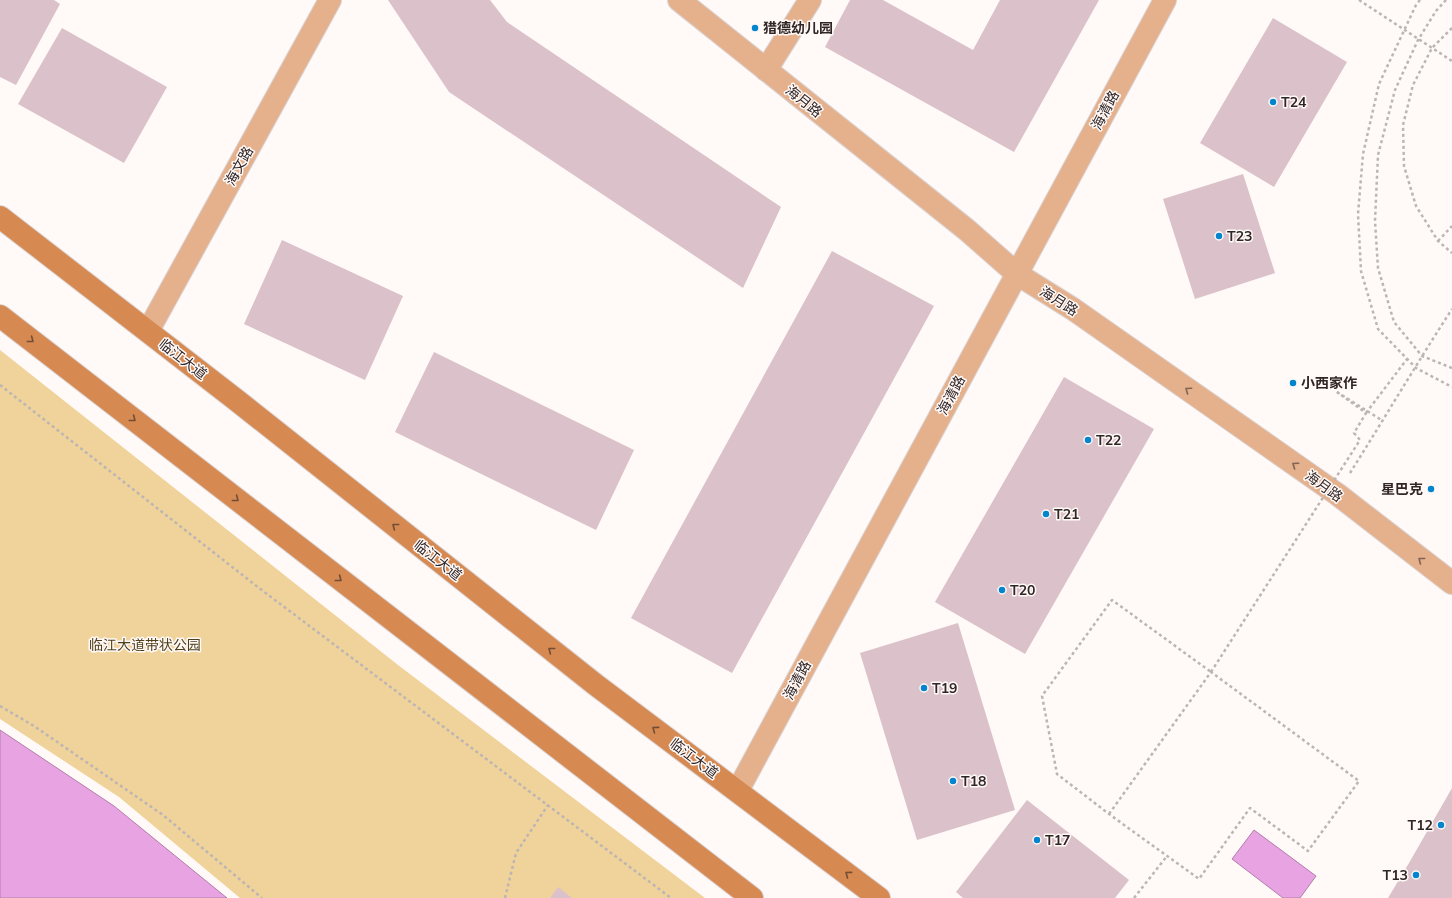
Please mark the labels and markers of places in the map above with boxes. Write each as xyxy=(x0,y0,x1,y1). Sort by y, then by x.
place label: 猎德幼儿园 xyxy=(763,19,833,37)
marker: 猎德幼儿园 xyxy=(750,23,760,33)
place label: T24 xyxy=(1281,93,1307,111)
marker: T24 xyxy=(1268,97,1278,107)
place label: T23 xyxy=(1227,227,1252,245)
marker: T23 xyxy=(1214,231,1224,241)
place label: 小西家作 xyxy=(1301,374,1357,392)
marker: 小西家作 xyxy=(1288,378,1298,388)
place label: T22 xyxy=(1096,431,1121,449)
marker: T22 xyxy=(1083,435,1093,445)
place label: 星巴克 xyxy=(1381,480,1423,498)
marker: 星巴克 xyxy=(1426,484,1436,494)
place label: T21 xyxy=(1054,505,1079,523)
marker: T21 xyxy=(1041,509,1051,519)
place label: T20 xyxy=(1010,581,1035,599)
marker: T20 xyxy=(997,585,1007,595)
place label: T19 xyxy=(932,679,957,697)
marker: T19 xyxy=(919,683,929,693)
place label: T18 xyxy=(961,772,986,790)
marker: T18 xyxy=(948,776,958,786)
place label: T12 xyxy=(1408,816,1433,834)
marker: T12 xyxy=(1436,820,1446,830)
place label: T17 xyxy=(1045,831,1070,849)
marker: T17 xyxy=(1032,835,1042,845)
place label: T13 xyxy=(1383,866,1408,884)
marker: T13 xyxy=(1411,870,1421,880)

